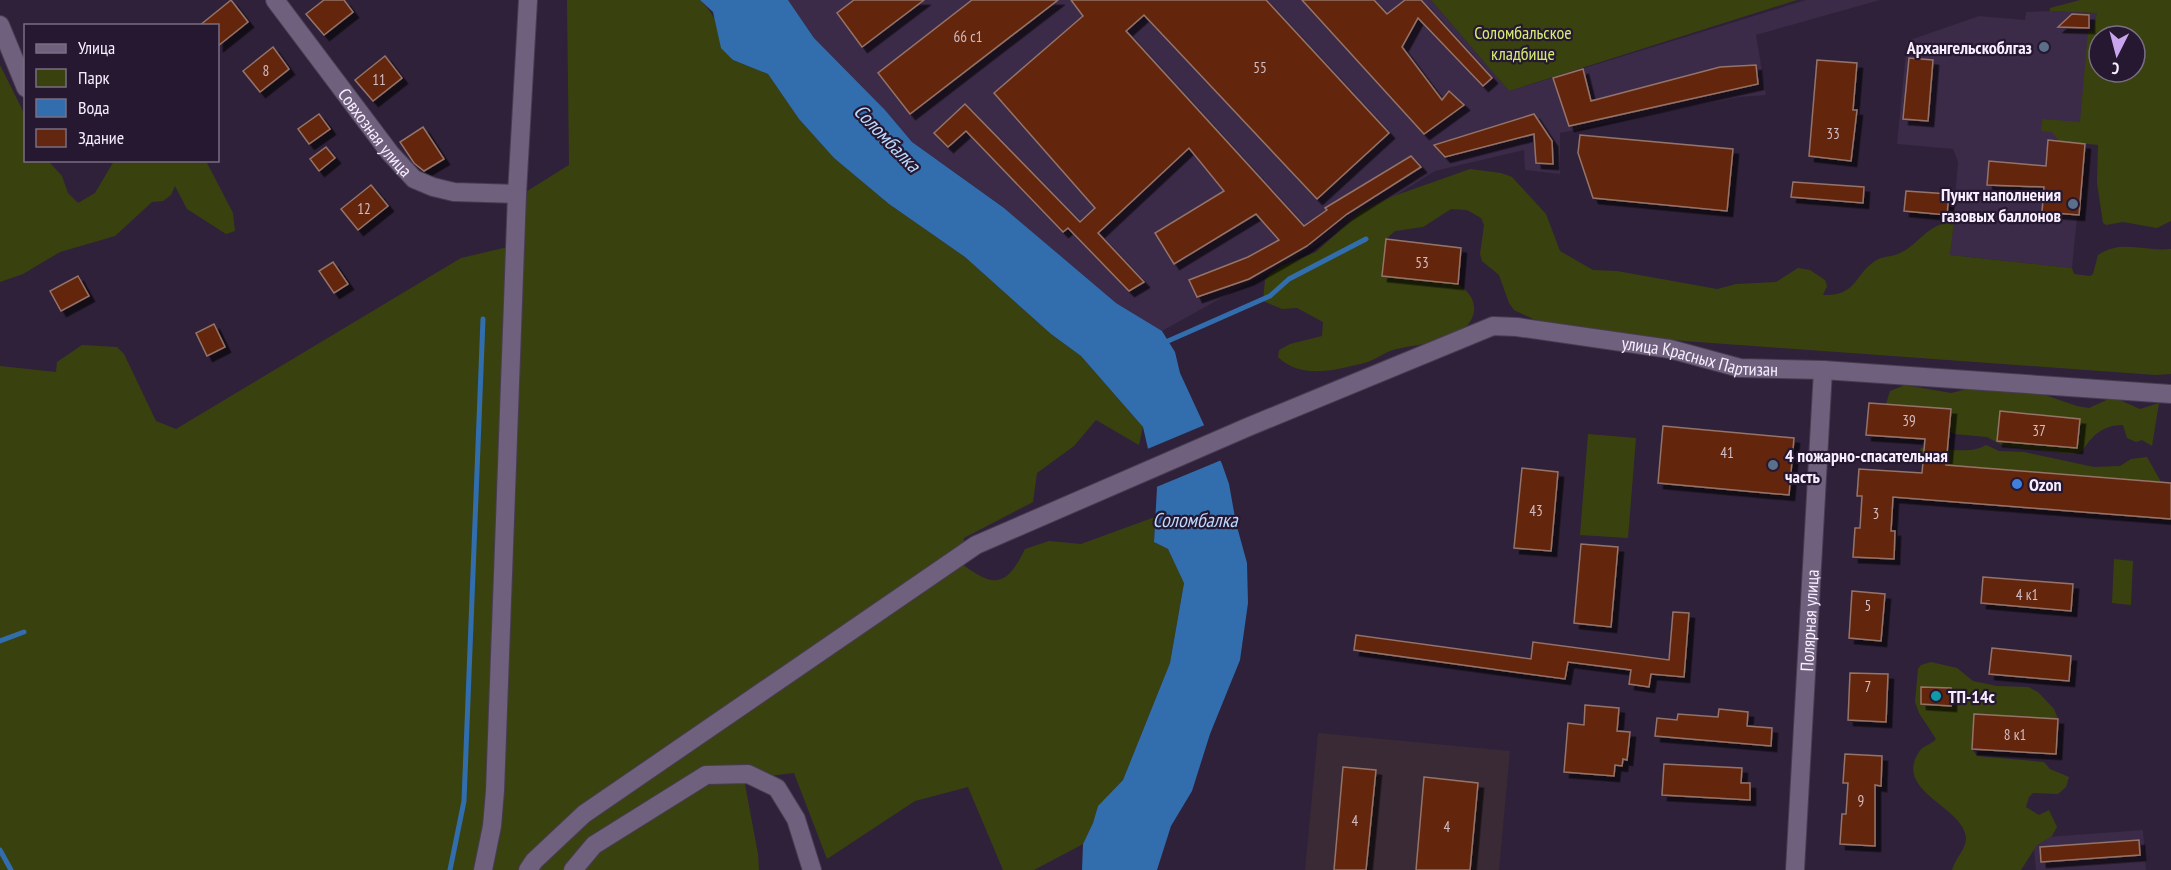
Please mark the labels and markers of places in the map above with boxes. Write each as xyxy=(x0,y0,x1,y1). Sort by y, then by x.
place label: Архангельскоблгаз xyxy=(1906,36,2032,59)
marker: Архангельскоблгаз xyxy=(2037,40,2051,54)
place label: Пункт наполнения газовых баллонов xyxy=(1941,183,2061,227)
marker: Пункт наполнения газовых баллонов xyxy=(2066,197,2080,211)
place label: 4 пожарно-спасательная часть xyxy=(1785,444,1948,488)
marker: 4 пожарно-спасательная часть xyxy=(1766,458,1780,472)
place label: Ozon xyxy=(2029,473,2062,496)
marker: Ozon xyxy=(2010,477,2024,491)
place label: ТП-14с xyxy=(1948,685,1996,708)
marker: ТП-14с xyxy=(1929,689,1943,703)

